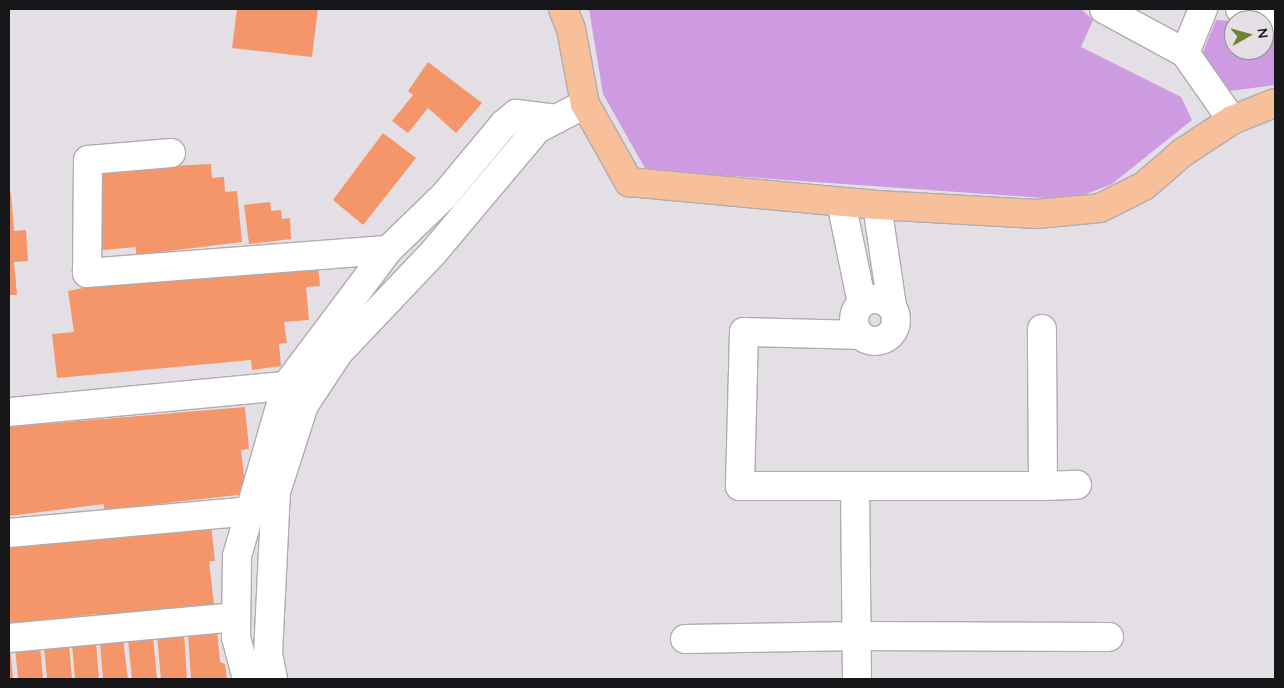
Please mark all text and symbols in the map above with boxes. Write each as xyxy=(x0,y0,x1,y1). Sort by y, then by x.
north arrow xyxy=(1224,10,1274,60)
text: N xyxy=(1253,27,1272,39)

